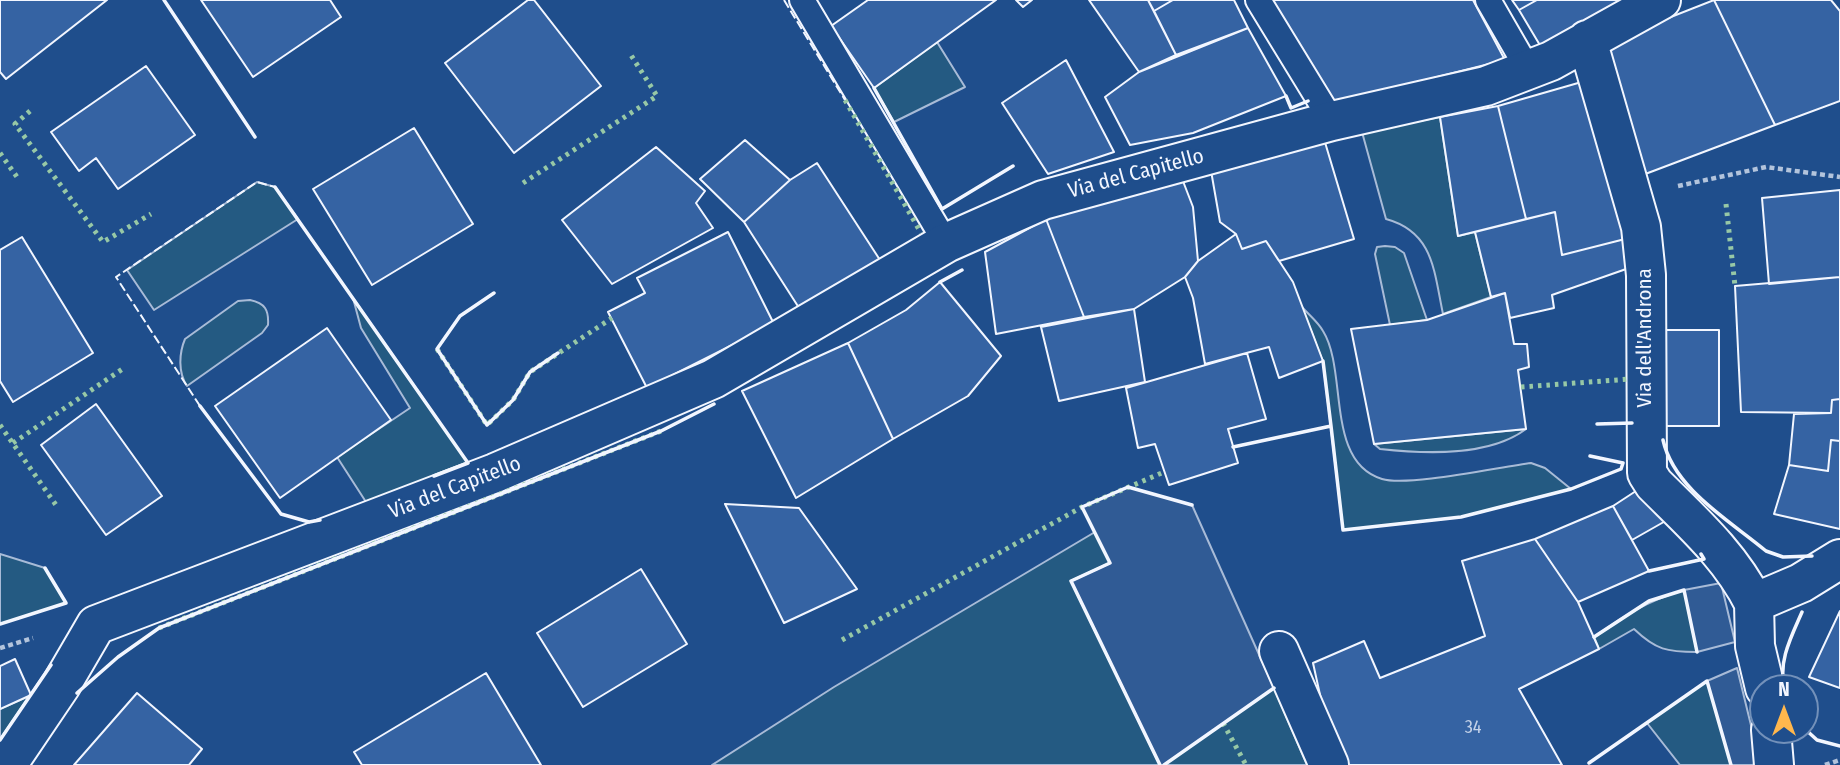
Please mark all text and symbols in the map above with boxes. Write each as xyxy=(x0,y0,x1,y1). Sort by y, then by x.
street label: Via del Capitello xyxy=(1065,144,1207,204)
street label: Via dell'Androna xyxy=(1632,268,1658,408)
street label: Via del Capitello xyxy=(385,451,525,525)
north arrow xyxy=(1749,674,1819,744)
text: N xyxy=(1778,678,1790,701)
house number: 34 xyxy=(1465,717,1481,739)

